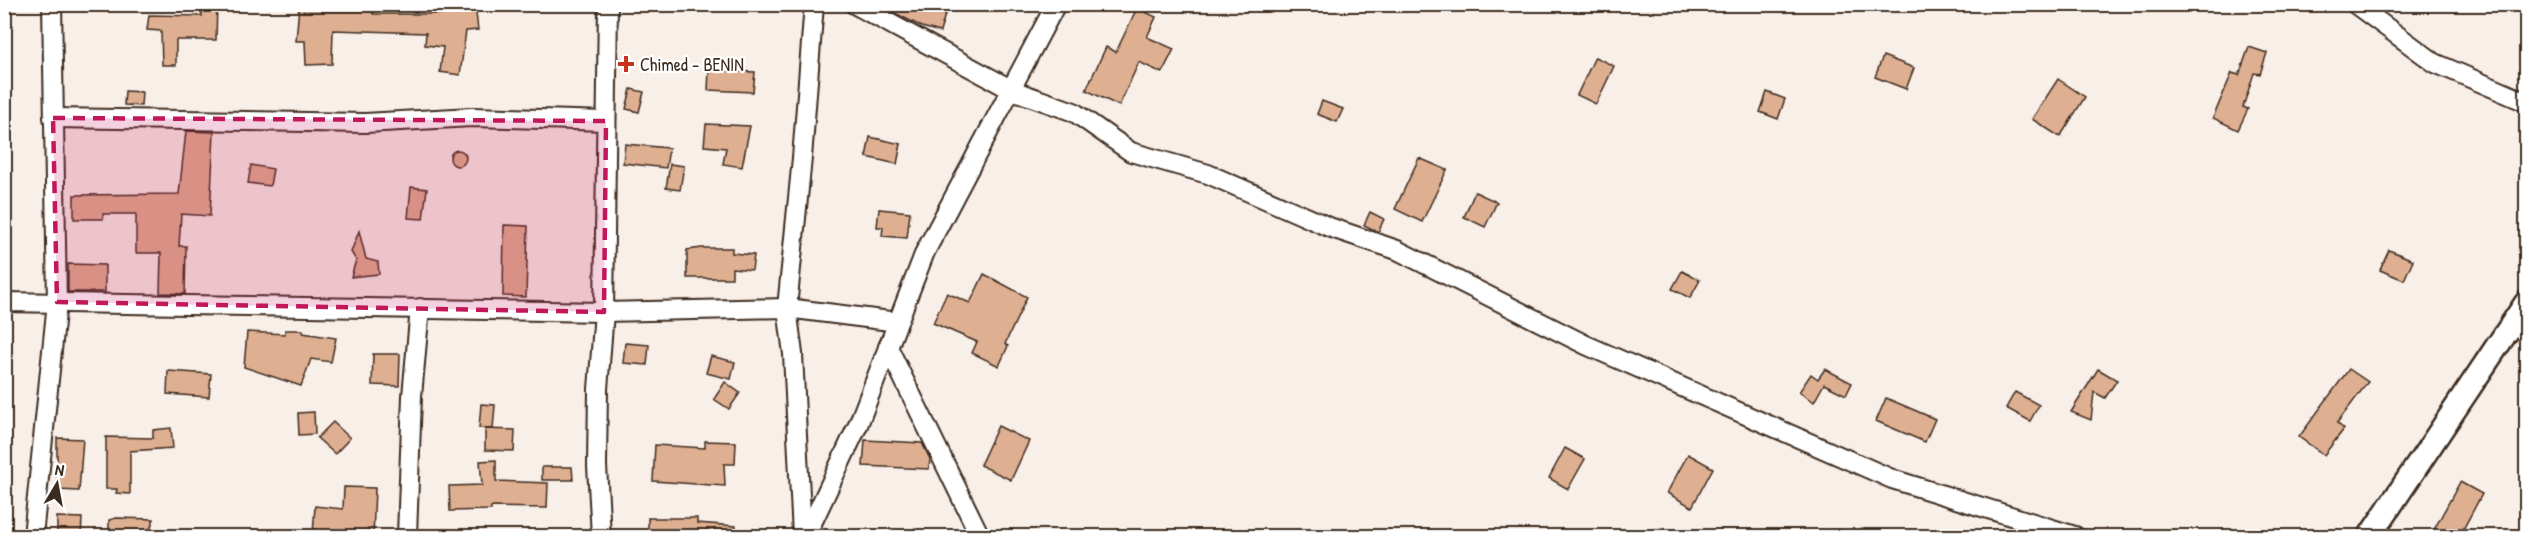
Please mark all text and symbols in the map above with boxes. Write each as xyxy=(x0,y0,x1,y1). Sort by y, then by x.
place label: Chimed - BENIN xyxy=(640,52,744,77)
marker: Chimed - BENIN xyxy=(617,55,635,73)
north arrow xyxy=(27,454,87,514)
text: N xyxy=(54,458,66,481)

